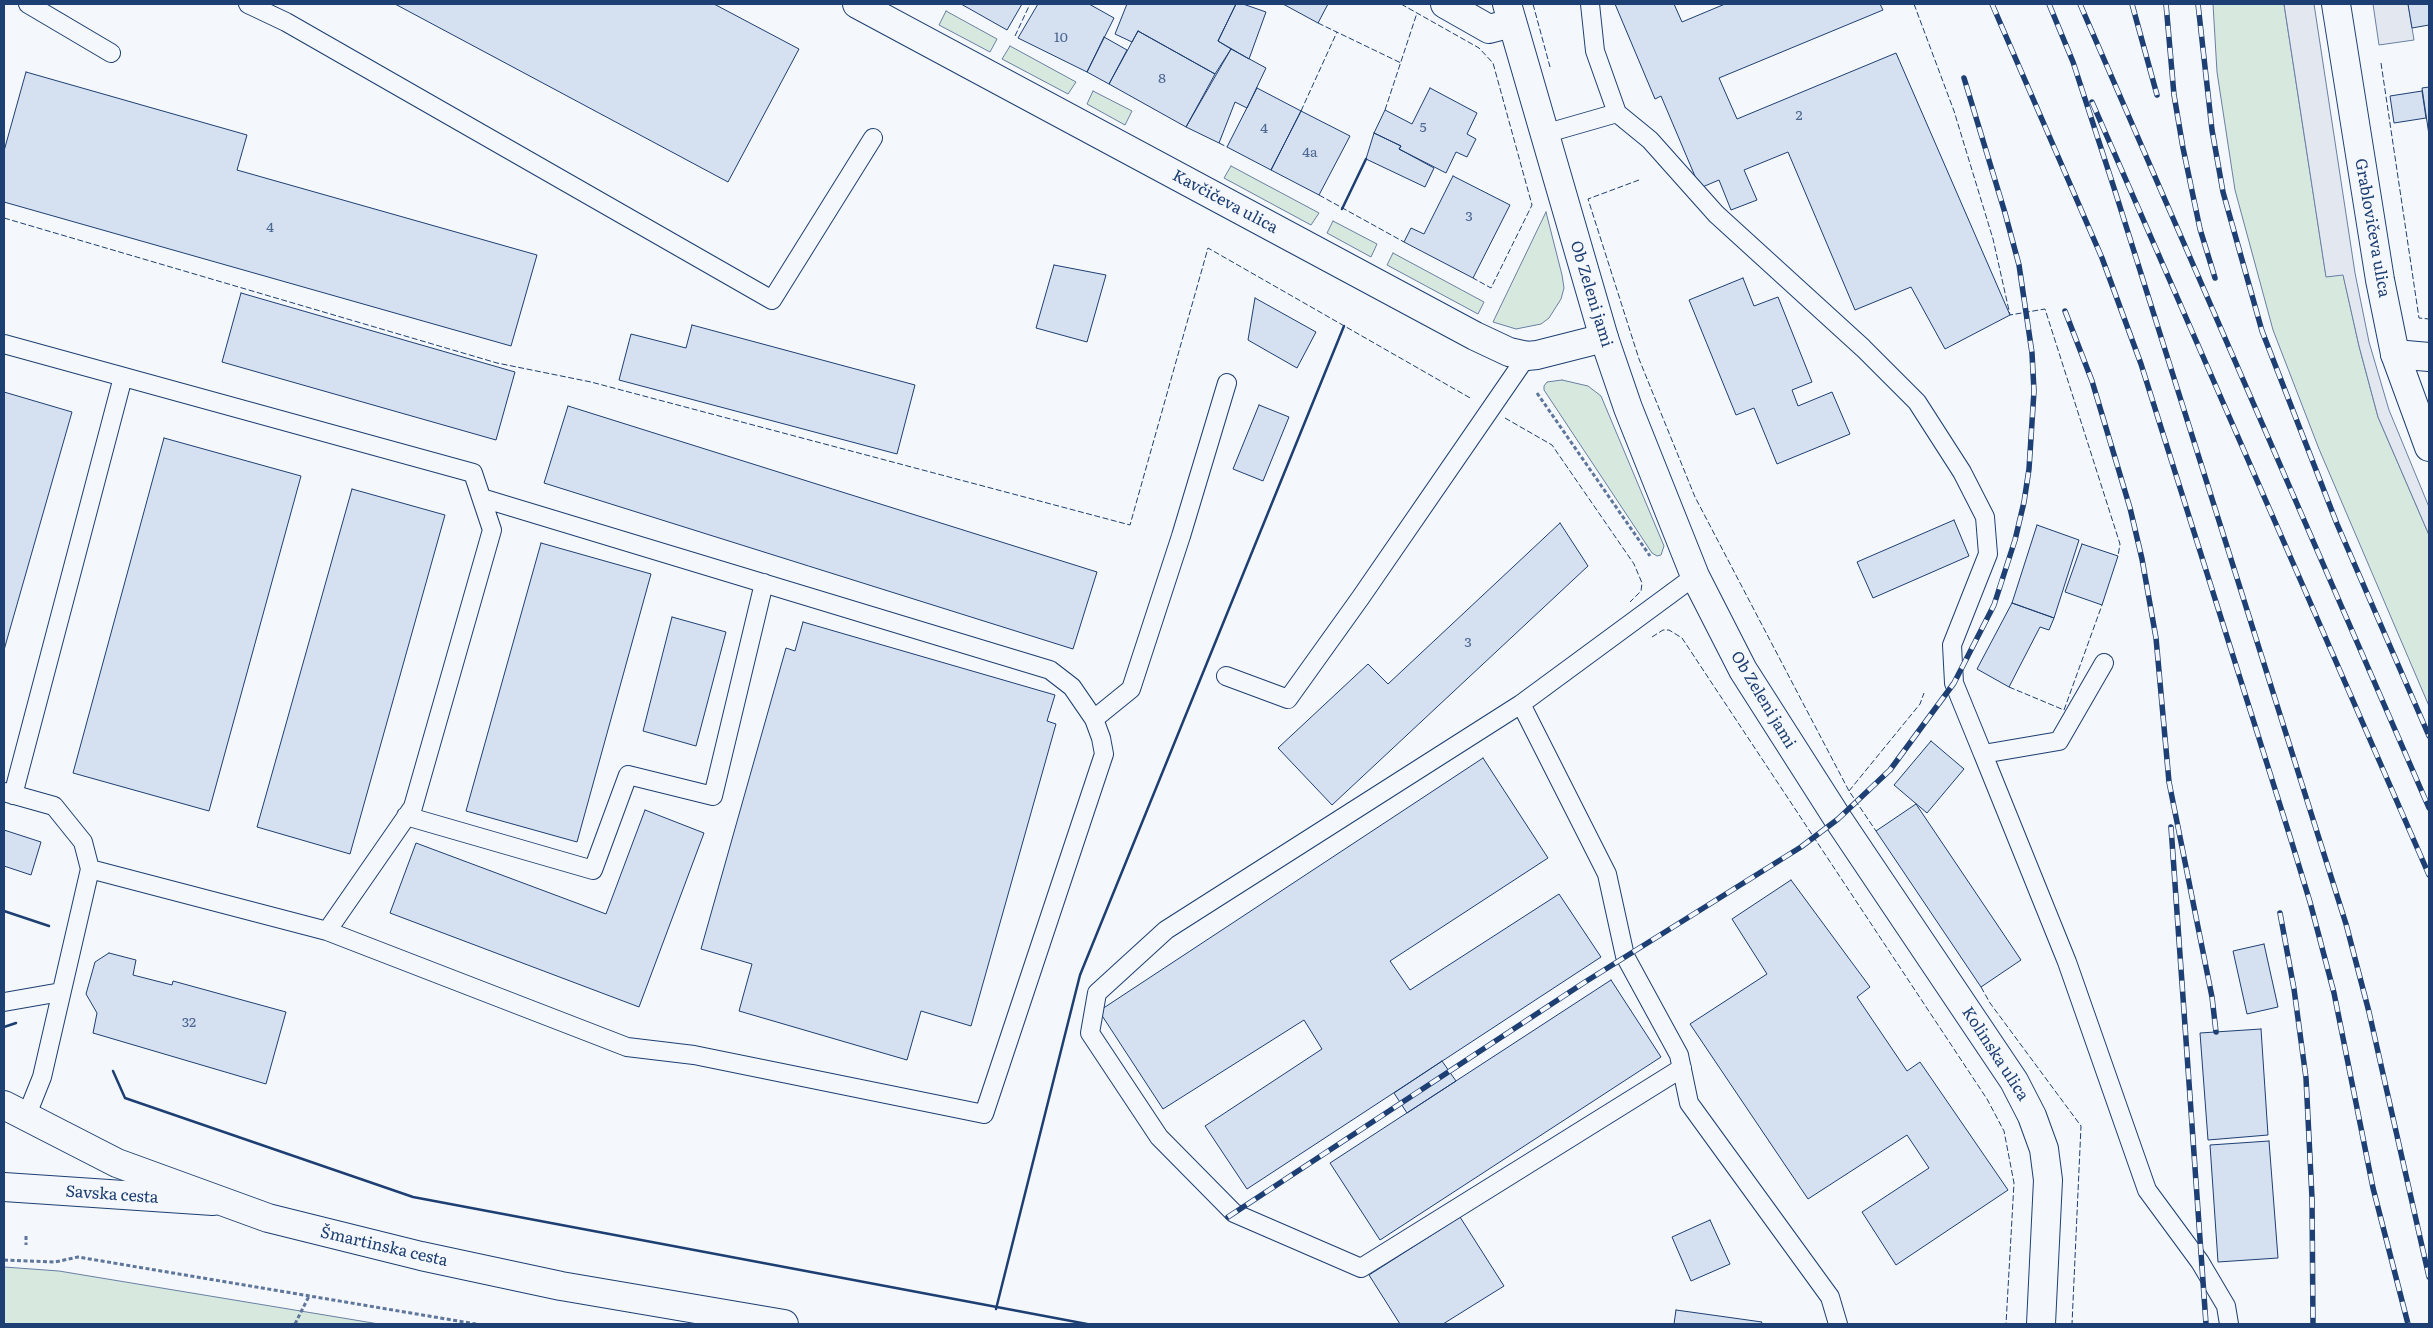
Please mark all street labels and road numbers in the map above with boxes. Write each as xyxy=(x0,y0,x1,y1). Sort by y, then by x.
street label: Grablovičeva ulica xyxy=(2350,157,2394,299)
street label: Kavčičeva ulica xyxy=(1169,166,1281,238)
street label: Ob Zeleni jami xyxy=(1566,239,1616,349)
street label: Ob Zeleni jami xyxy=(1726,648,1800,752)
street label: Kolinska ulica xyxy=(1957,1003,2033,1105)
street label: Savska cesta xyxy=(65,1182,159,1208)
street label: Šmartinska cesta xyxy=(318,1223,450,1271)

